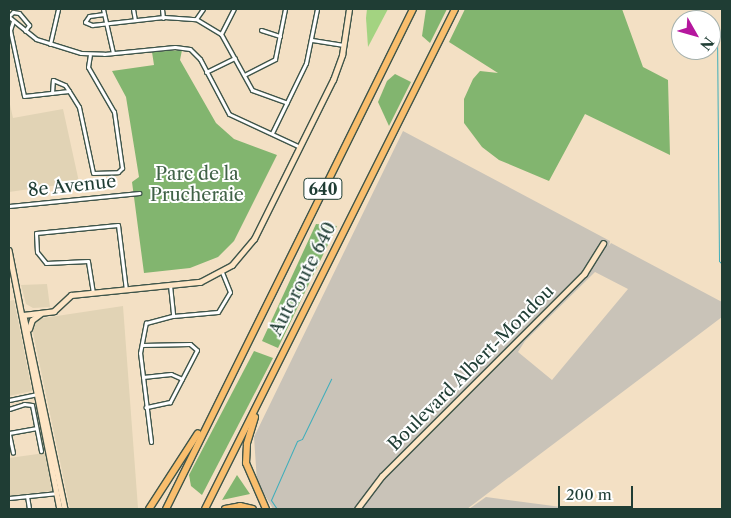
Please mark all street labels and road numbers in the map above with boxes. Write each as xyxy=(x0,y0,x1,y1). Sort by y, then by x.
street label: 8e Avenue xyxy=(26,171,118,201)
road number: 640 xyxy=(303,175,343,202)
street label: Autoroute 640 xyxy=(265,219,341,339)
street label: Boulevard Albert-Mondou xyxy=(383,280,559,456)

